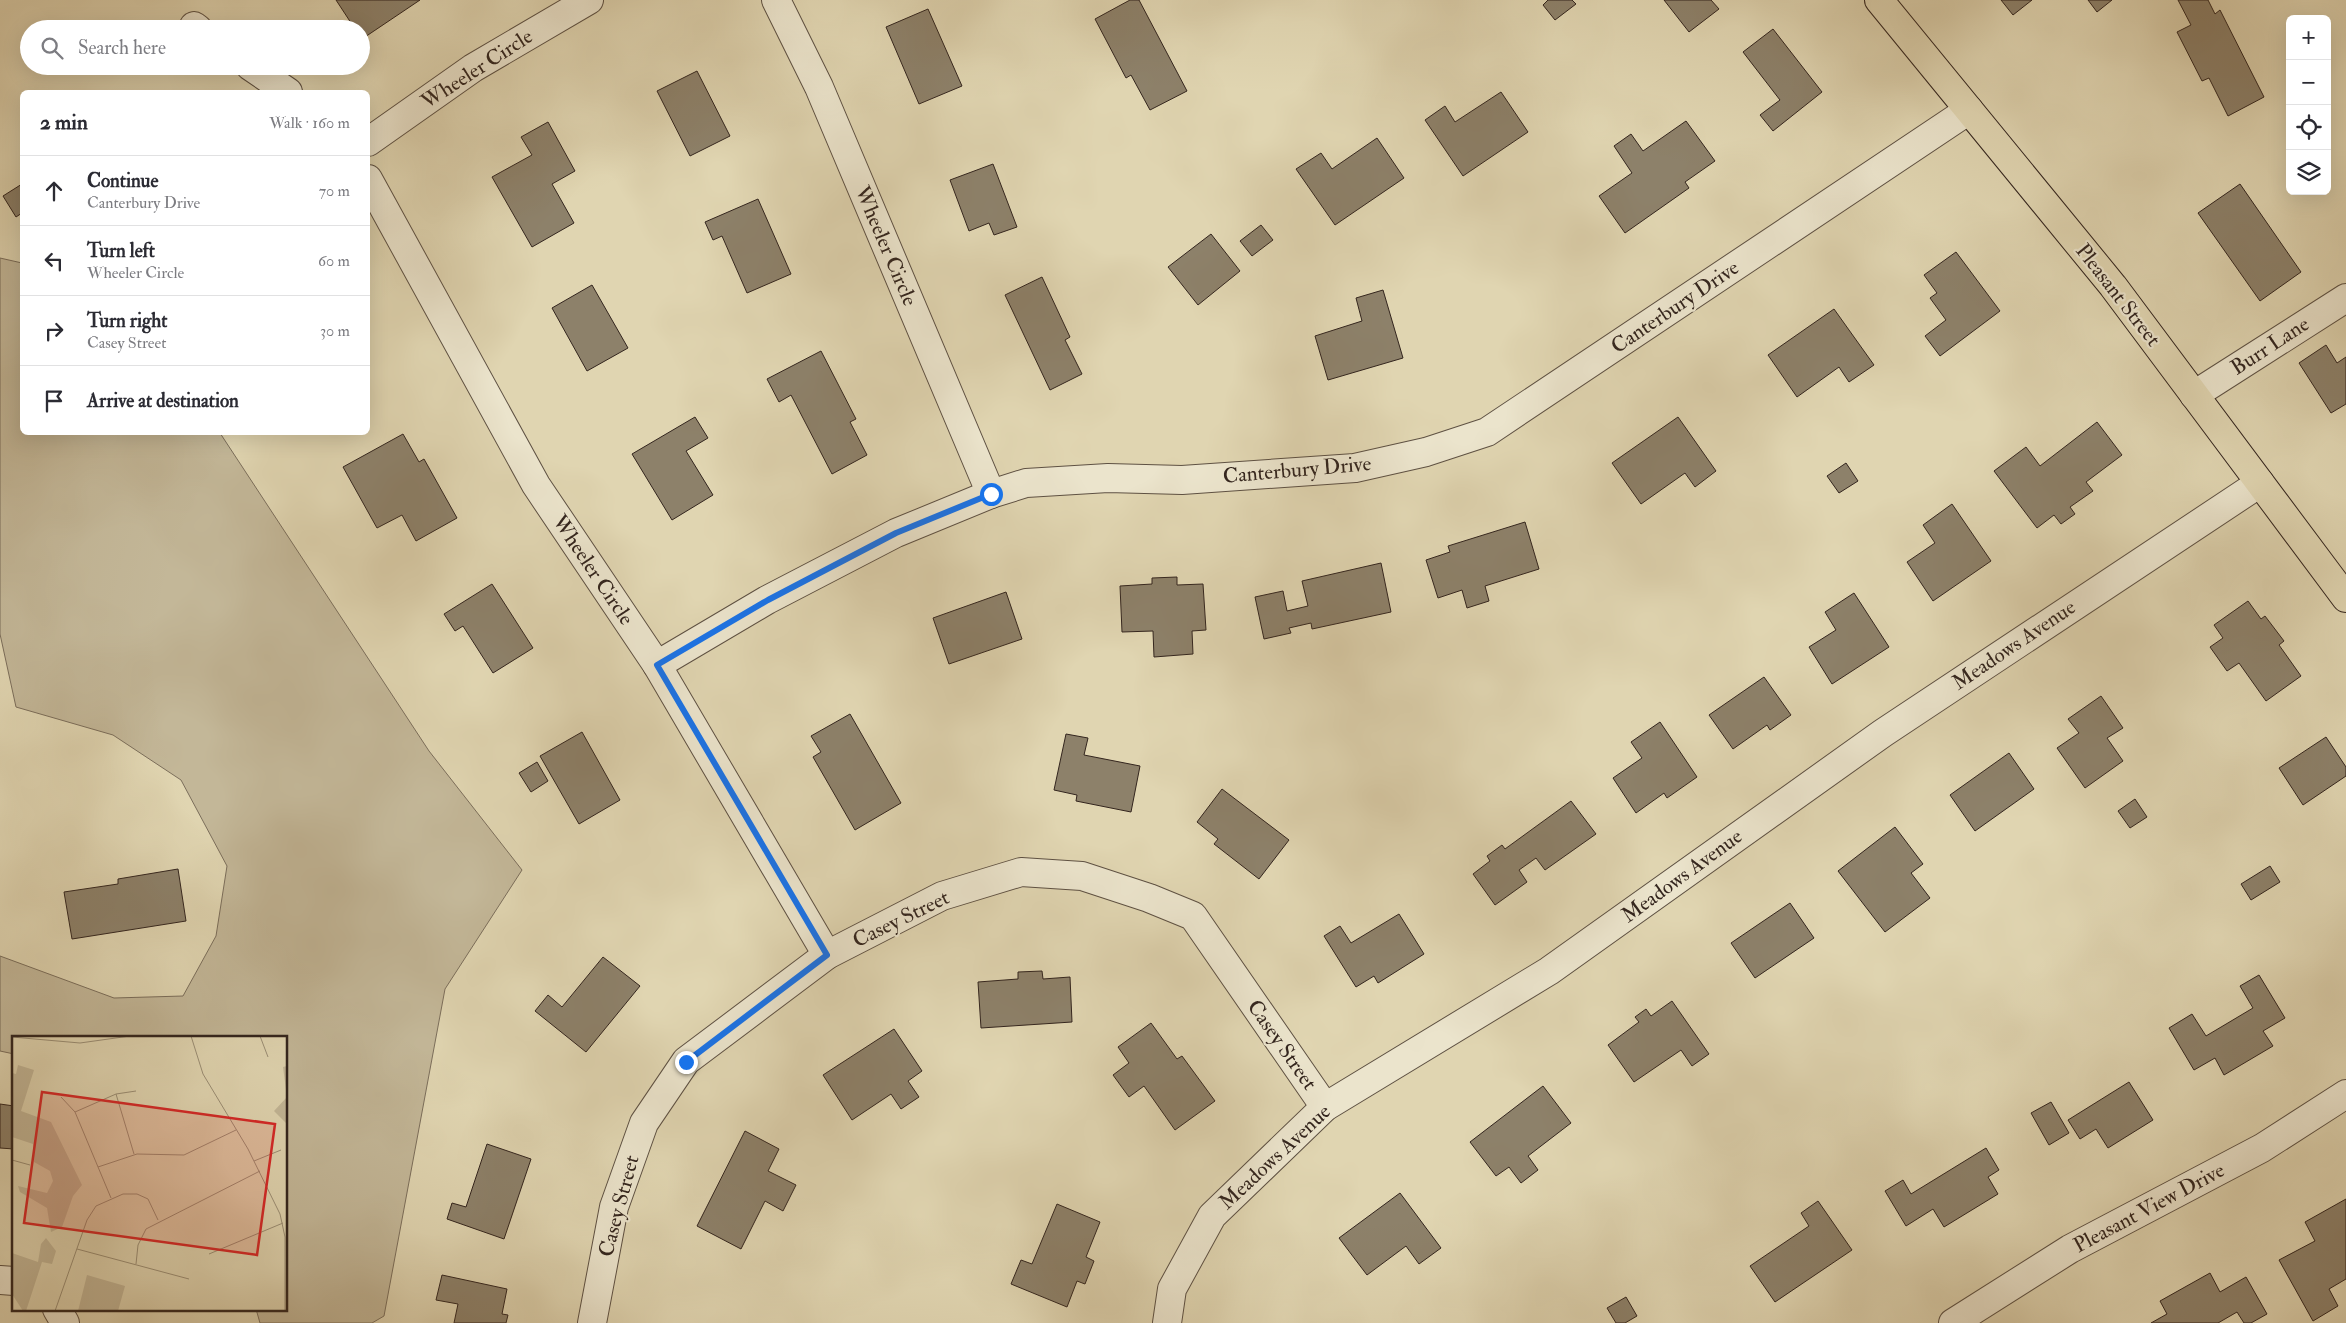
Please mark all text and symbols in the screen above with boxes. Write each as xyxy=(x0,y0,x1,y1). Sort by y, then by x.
map controls xyxy=(2286,15,2331,195)
button: + xyxy=(2286,15,2331,60)
search box xyxy=(20,20,370,75)
street label: Wheeler Circle xyxy=(415,23,538,116)
icon: search xyxy=(38,34,66,62)
text: Search here xyxy=(78,36,166,60)
button: − xyxy=(2286,60,2331,105)
button: locate xyxy=(2286,105,2331,150)
text: 2 min xyxy=(40,109,88,136)
text: Walk · 160 m xyxy=(269,113,350,133)
button: layers xyxy=(2286,150,2331,195)
text: Continue xyxy=(87,169,158,193)
icon: ahead xyxy=(40,177,68,205)
text: 70 m xyxy=(319,181,350,201)
street label: Wheeler Circle xyxy=(848,181,923,310)
text: Canterbury Drive xyxy=(87,193,200,213)
street label: Pleasant Street xyxy=(2069,238,2167,352)
text: Turn left xyxy=(87,239,155,263)
icon: left xyxy=(40,247,68,275)
text: 60 m xyxy=(318,251,350,271)
street label: Canterbury Drive xyxy=(1606,254,1744,360)
text: Wheeler Circle xyxy=(87,263,184,283)
text: Turn right xyxy=(87,309,167,333)
street label: Burr Lane xyxy=(2226,311,2315,381)
icon: right xyxy=(40,317,68,345)
text: 30 m xyxy=(320,321,350,341)
text: Casey Street xyxy=(87,333,166,353)
icon: arrive xyxy=(40,387,68,415)
text: Arrive at destination xyxy=(87,389,239,413)
street label: Canterbury Drive xyxy=(1222,450,1372,490)
route start xyxy=(980,483,1003,506)
street label: Wheeler Circle xyxy=(546,509,640,631)
street label: Meadows Avenue xyxy=(1947,594,2081,696)
street label: Meadows Avenue xyxy=(1616,823,1748,929)
street label: Casey Street xyxy=(848,884,954,954)
street label: Casey Street xyxy=(1241,995,1323,1096)
inset map xyxy=(12,1036,288,1310)
route end xyxy=(675,1051,698,1074)
street label: Meadows Avenue xyxy=(1213,1098,1337,1216)
street label: Casey Street xyxy=(592,1152,646,1260)
street label: Pleasant View Drive xyxy=(2069,1157,2229,1259)

